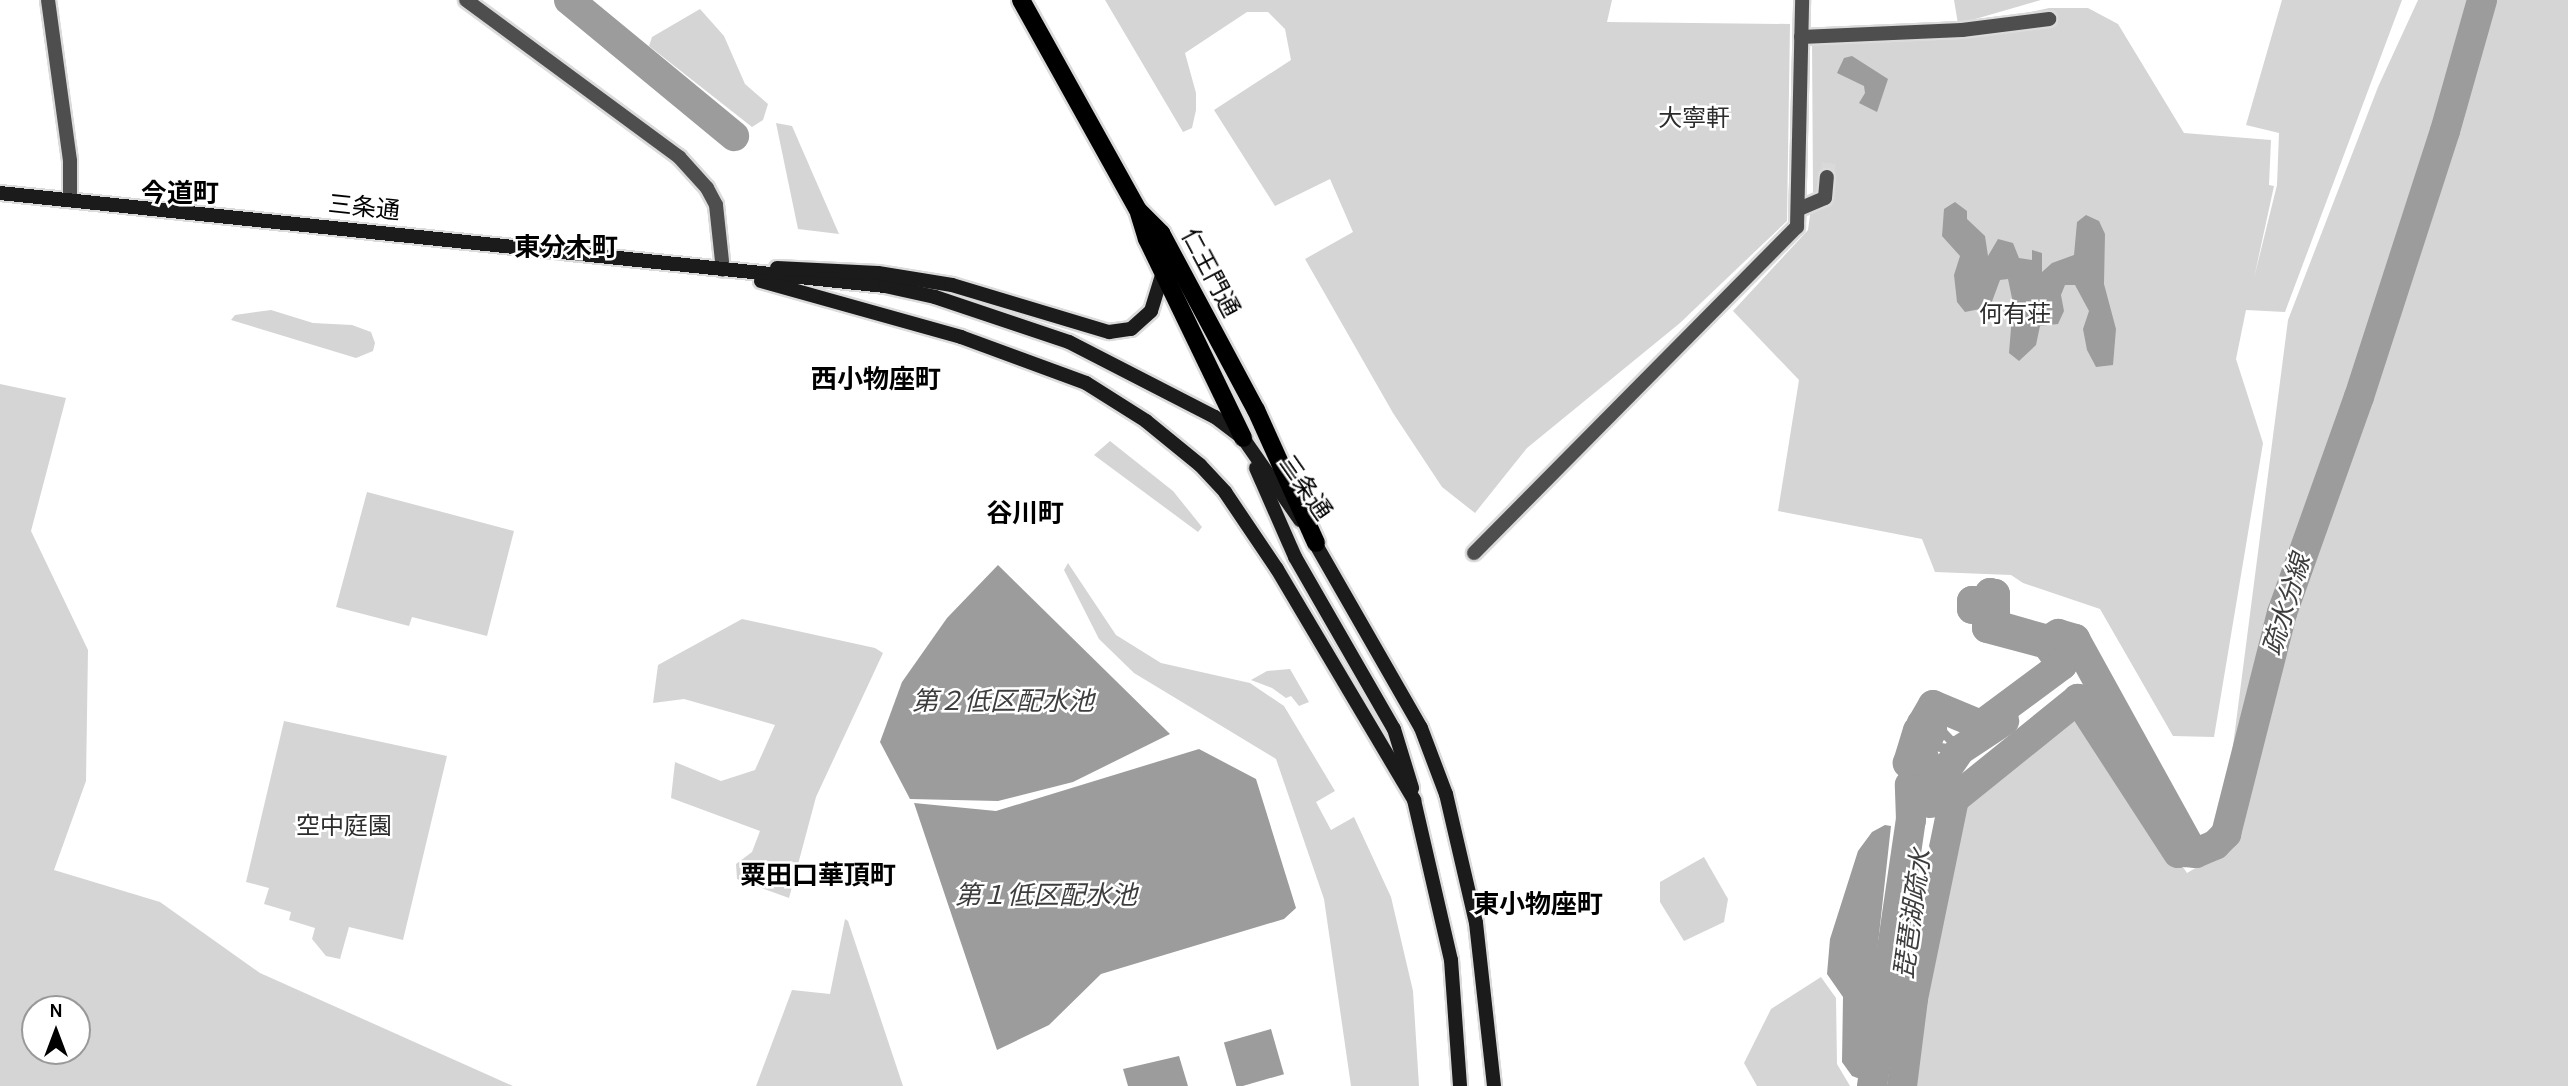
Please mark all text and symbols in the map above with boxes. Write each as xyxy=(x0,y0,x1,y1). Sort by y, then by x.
park label: 大寧軒 xyxy=(1658,105,1730,133)
district label: 今道町 xyxy=(141,178,219,210)
street label: 三条通 xyxy=(327,190,401,226)
street label: 仁王門通 xyxy=(1175,224,1245,322)
district label: 東分木町 xyxy=(514,232,618,264)
park label: 何有荘 xyxy=(1979,301,2051,329)
district label: 西小物座町 xyxy=(811,364,941,396)
street label: 三条通 xyxy=(1273,450,1337,526)
district label: 谷川町 xyxy=(986,498,1064,530)
water label: 疏水分線 xyxy=(2257,551,2317,659)
water label: 第２低区配水池 xyxy=(912,686,1094,718)
park label: 空中庭園 xyxy=(296,813,392,841)
water label: 琵琶湖疏水 xyxy=(1889,847,1937,981)
district label: 粟田口華頂町 xyxy=(740,860,896,892)
water label: 第１低区配水池 xyxy=(955,880,1137,912)
district label: 東小物座町 xyxy=(1473,889,1603,921)
north arrow xyxy=(21,995,91,1065)
text: N xyxy=(49,1000,63,1022)

